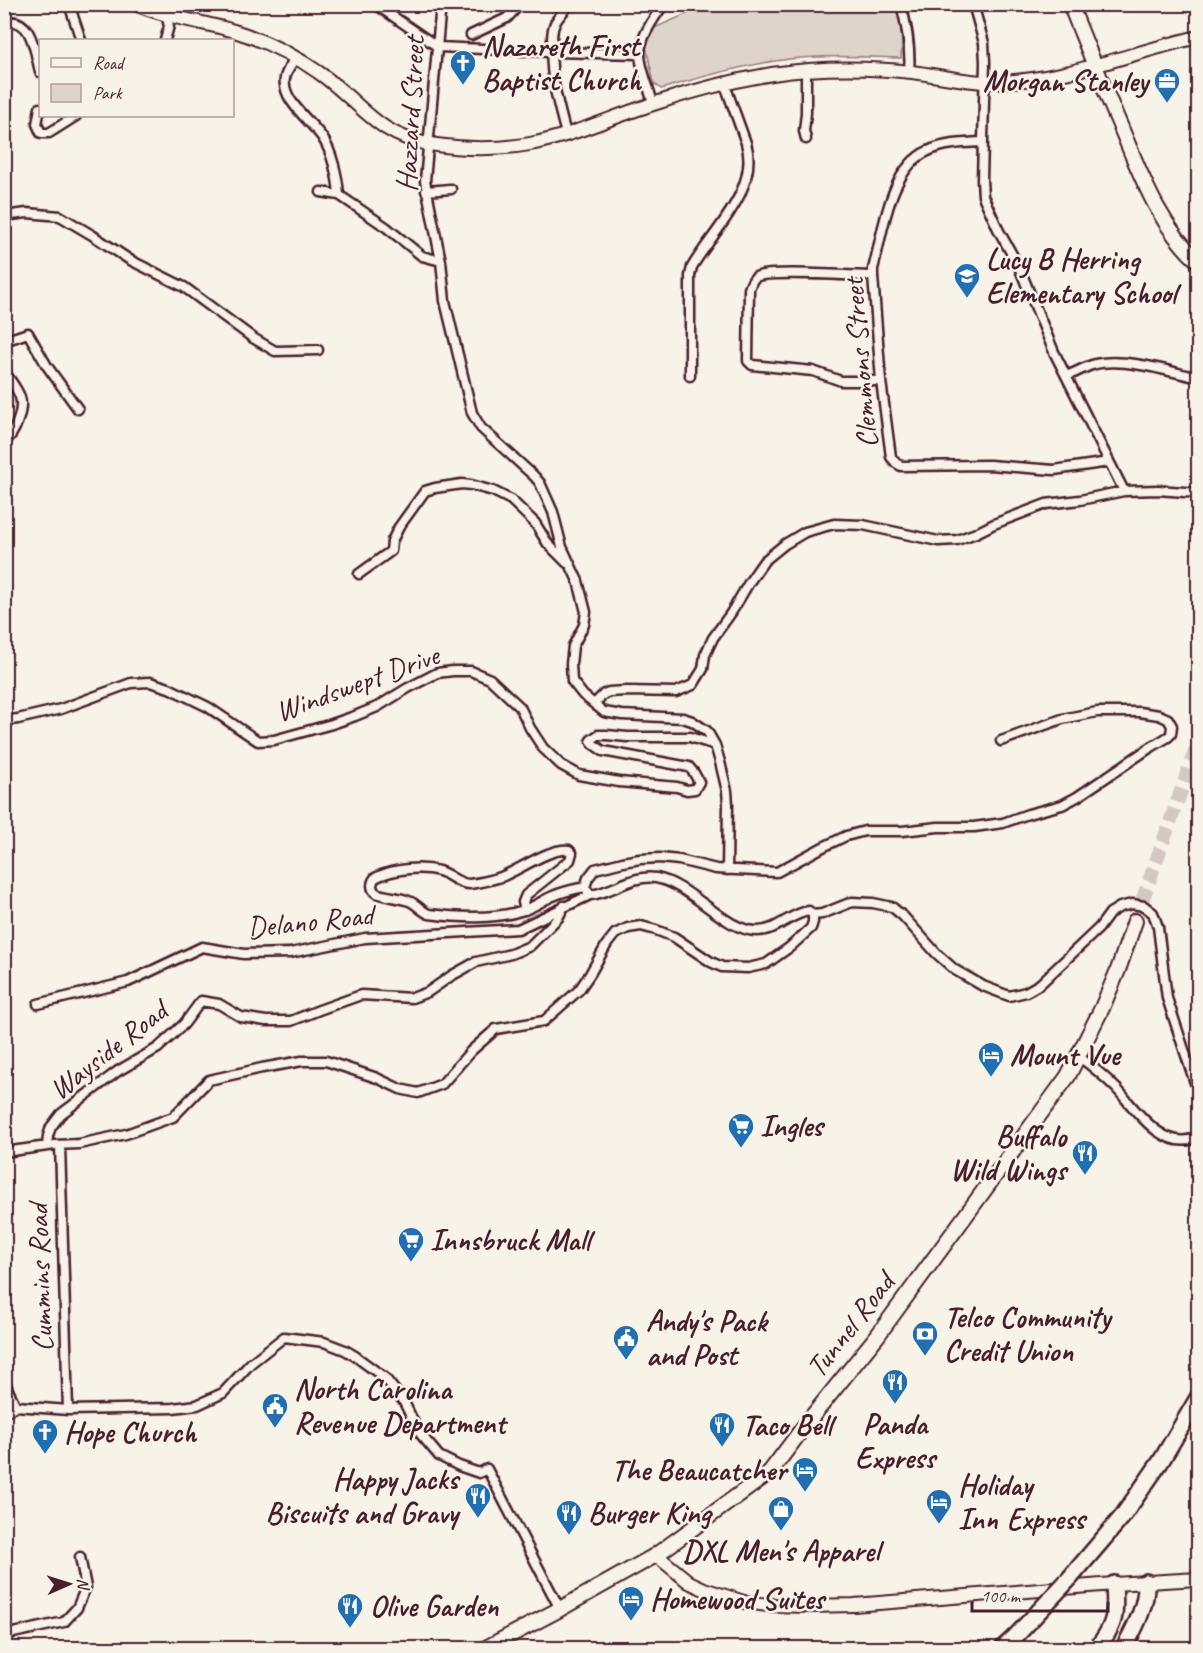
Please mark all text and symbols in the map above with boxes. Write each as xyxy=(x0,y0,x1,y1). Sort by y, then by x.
place label: Nazareth First Baptist Church xyxy=(482,27,642,99)
street label: Hazzard Street xyxy=(387,32,433,193)
legend xyxy=(39,39,234,117)
church icon: Nazareth First Baptist Church xyxy=(448,48,478,86)
text: Road xyxy=(93,52,126,74)
place label: Morgan Stanley xyxy=(983,62,1151,100)
office icon: Morgan Stanley xyxy=(1152,66,1182,104)
text: Park xyxy=(93,82,123,104)
place label: Lucy B Herring Elementary School xyxy=(986,240,1182,312)
school or university icon: Lucy B Herring Elementary School xyxy=(952,261,982,299)
street label: Clemmons Street xyxy=(833,273,886,450)
street label: Windswept Drive xyxy=(270,635,446,730)
street label: Delano Road xyxy=(245,895,379,947)
street label: Wayside Road xyxy=(41,990,178,1108)
place label: Mount Vue xyxy=(1010,1036,1122,1074)
hotel icon: Mount Vue xyxy=(976,1040,1006,1078)
place label: Ingles xyxy=(760,1107,826,1145)
supermarket icon: Ingles xyxy=(726,1111,756,1149)
place label: Buffalo Wild Wings xyxy=(950,1117,1069,1189)
restaurant icon: Buffalo Wild Wings xyxy=(1070,1138,1100,1176)
street label: Cummins Road xyxy=(18,1199,62,1353)
place label: Innsbruck Mall xyxy=(430,1221,596,1259)
supermarket icon: Innsbruck Mall xyxy=(396,1225,426,1263)
street label: Tunnel Road xyxy=(797,1262,905,1385)
place label: Telco Community Credit Union xyxy=(944,1298,1113,1370)
place label: Andy's Pack and Post xyxy=(646,1302,769,1374)
bank icon: Telco Community Credit Union xyxy=(910,1319,940,1357)
public building icon: Andy's Pack and Post xyxy=(611,1323,641,1361)
restaurant icon: Panda Express xyxy=(880,1367,910,1405)
place label: North Carolina Revenue Department xyxy=(294,1370,508,1442)
public building icon: North Carolina Revenue Department xyxy=(260,1391,290,1429)
place label: Panda Express xyxy=(855,1405,938,1477)
place label: Taco Bell xyxy=(742,1406,837,1444)
restaurant icon: Taco Bell xyxy=(707,1410,737,1448)
place label: Hope Church xyxy=(64,1413,197,1451)
church icon: Hope Church xyxy=(30,1417,60,1455)
place label: The Beaucatcher xyxy=(611,1451,789,1489)
hotel icon: The Beaucatcher xyxy=(790,1455,820,1493)
place label: Happy Jacks Biscuits and Gravy xyxy=(266,1460,461,1532)
place label: Holiday Inn Express xyxy=(958,1466,1088,1538)
restaurant icon: Happy Jacks Biscuits and Gravy xyxy=(463,1481,493,1519)
hotel icon: Holiday Inn Express xyxy=(924,1487,954,1525)
place label: Burger King xyxy=(588,1494,713,1532)
shop icon: DXL Men's Apparel xyxy=(766,1494,796,1532)
restaurant icon: Burger King xyxy=(554,1498,584,1536)
place label: DXL Men's Apparel xyxy=(683,1532,885,1570)
north arrow xyxy=(39,1554,99,1614)
scale bar xyxy=(972,1575,1108,1613)
text: N xyxy=(73,1578,93,1592)
place label: Homewood Suites xyxy=(650,1580,827,1618)
hotel icon: Homewood Suites xyxy=(616,1584,646,1622)
text: 100 m xyxy=(981,1585,1022,1607)
place label: Olive Garden xyxy=(370,1587,499,1625)
restaurant icon: Olive Garden xyxy=(335,1591,365,1629)

